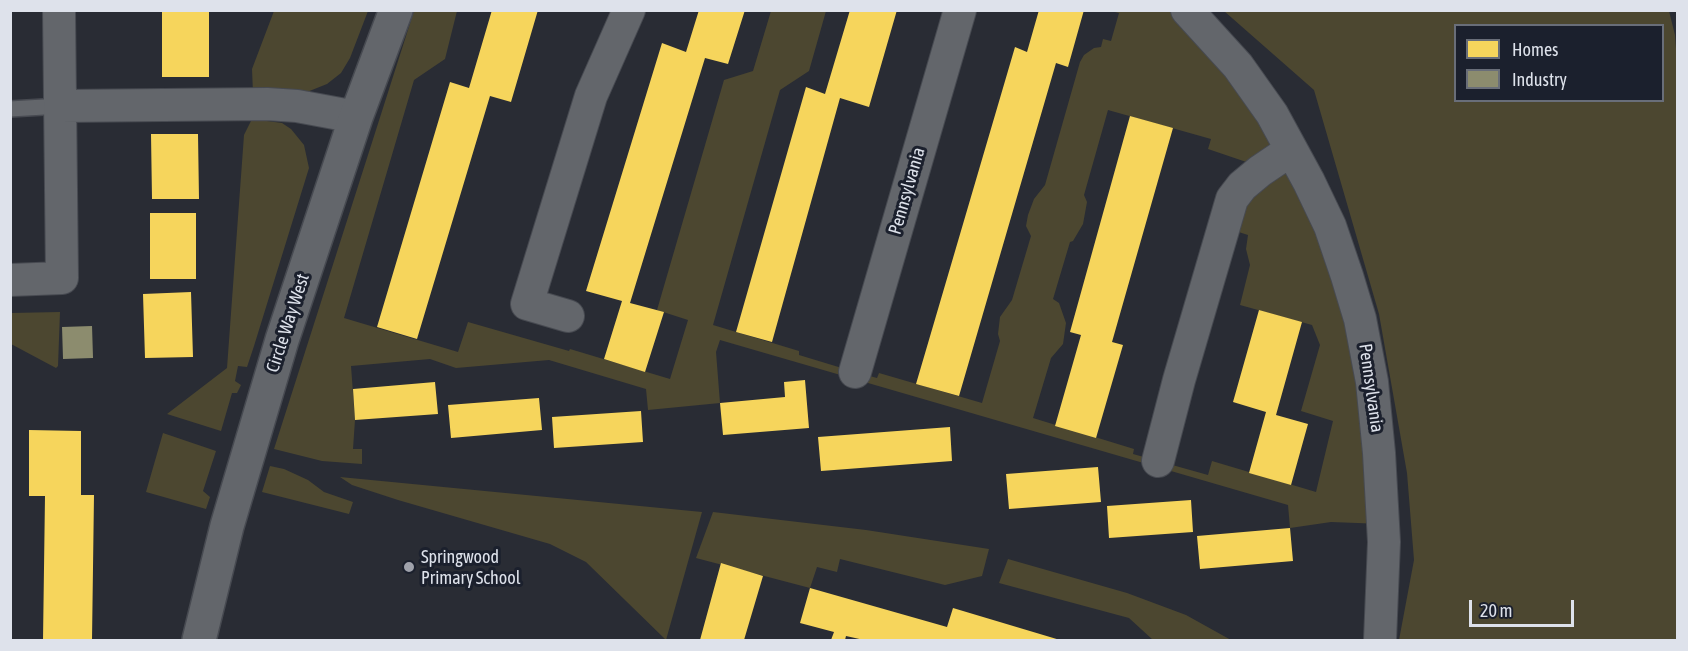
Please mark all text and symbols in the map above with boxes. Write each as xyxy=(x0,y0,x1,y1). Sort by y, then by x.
legend xyxy=(1454,24,1664,102)
text: Homes xyxy=(1512,39,1558,60)
text: Industry xyxy=(1512,69,1567,90)
street label: Pennsylvania xyxy=(884,145,930,237)
street label: Circle Way West xyxy=(262,271,314,375)
street label: Pennsylvania xyxy=(1354,342,1388,434)
place label: Springwood Primary School xyxy=(421,546,520,588)
marker: Springwood Primary School xyxy=(402,560,416,574)
scale bar xyxy=(1472,588,1577,626)
text: 20 m xyxy=(1480,600,1512,621)

